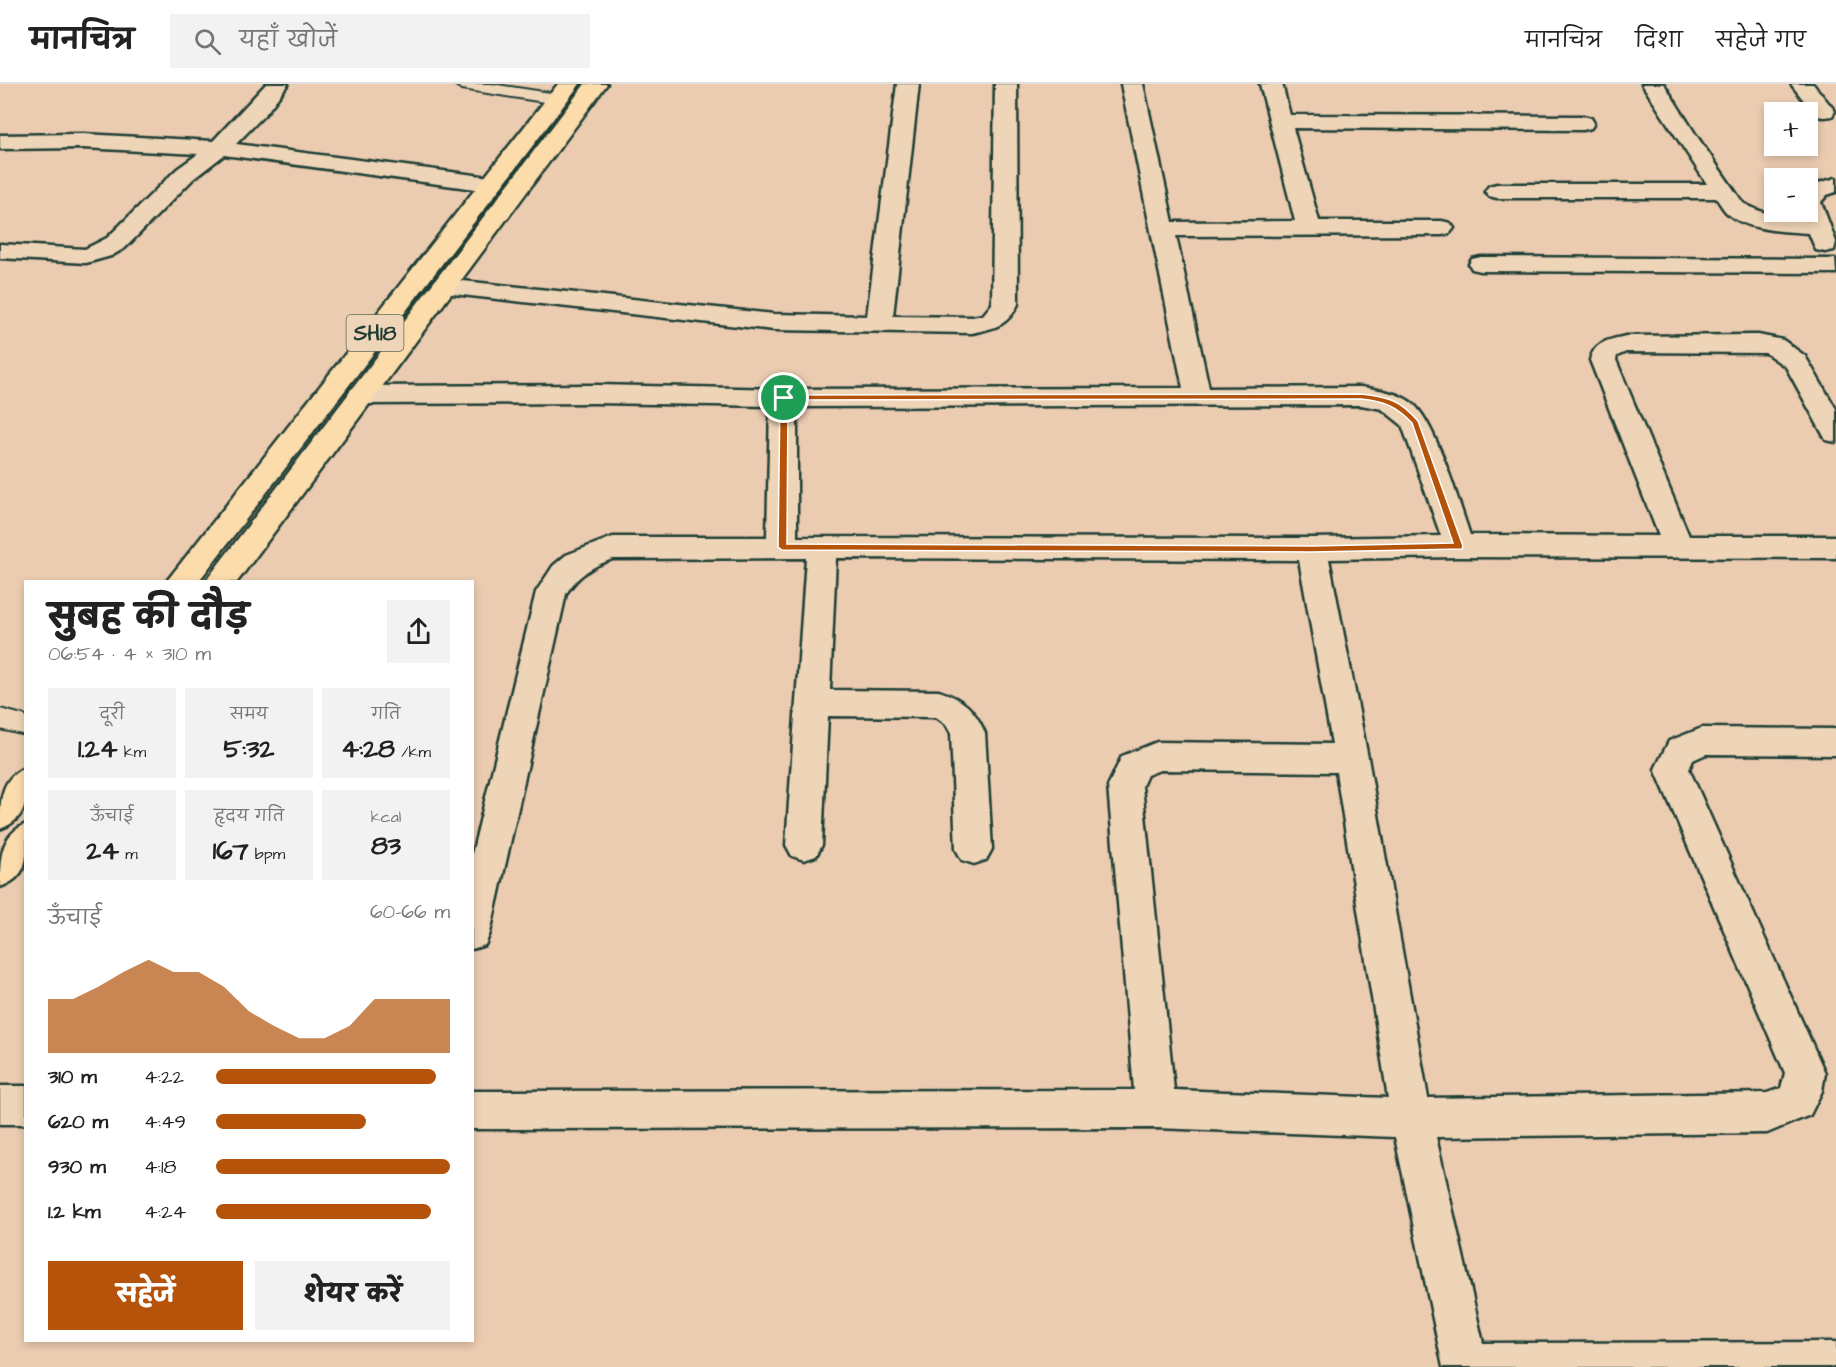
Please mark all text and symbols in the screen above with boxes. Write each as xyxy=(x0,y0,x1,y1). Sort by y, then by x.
search box xyxy=(170,14,590,68)
text: मानचित्र xyxy=(30,21,134,60)
icon: search xyxy=(191,25,224,58)
text: यहाँ खोजें xyxy=(239,25,337,56)
text: मानचित्र xyxy=(1525,26,1602,55)
text: दिशा xyxy=(1635,26,1683,55)
text: सहेजे गए xyxy=(1716,26,1806,55)
map controls xyxy=(1764,102,1818,222)
button: + xyxy=(1764,102,1818,156)
button: − xyxy=(1764,168,1818,222)
road number: SH18 xyxy=(346,315,404,351)
pin xyxy=(758,372,809,423)
icon: arrive xyxy=(767,381,800,414)
text: सुबह की दौड़ xyxy=(48,594,249,640)
button: share xyxy=(387,600,450,663)
text: 06:54 · 4 × 310 m xyxy=(48,640,211,668)
text: दूरी xyxy=(99,703,125,725)
text: समय xyxy=(230,703,268,725)
text: गति xyxy=(371,703,401,725)
text: 1.24 xyxy=(78,731,117,767)
text: 5:32 xyxy=(224,731,274,767)
text: 4:28 xyxy=(341,731,395,767)
text: km xyxy=(117,741,146,763)
text: /km xyxy=(395,741,431,763)
text: ऊँचाई xyxy=(91,805,133,827)
text: हृदय गति xyxy=(214,805,284,827)
text: kcal xyxy=(371,806,401,828)
text: 83 xyxy=(371,828,401,864)
text: 24 xyxy=(86,833,119,869)
text: 167 xyxy=(213,833,248,869)
text: m xyxy=(119,843,138,865)
text: bpm xyxy=(248,843,285,865)
text: 60–66 m xyxy=(370,898,450,926)
text: ऊँचाई xyxy=(48,904,102,932)
text: 310 m xyxy=(48,1063,97,1091)
text: 4:22 xyxy=(144,1063,184,1091)
text: 620 m xyxy=(48,1108,108,1136)
text: 4:49 xyxy=(144,1108,186,1136)
text: 930 m xyxy=(48,1153,106,1181)
text: 4:18 xyxy=(144,1153,176,1181)
text: 1.2 km xyxy=(48,1198,101,1226)
text: 4:24 xyxy=(144,1198,186,1226)
button: सहेजें xyxy=(48,1261,243,1330)
button: शेयर करें xyxy=(255,1261,450,1330)

